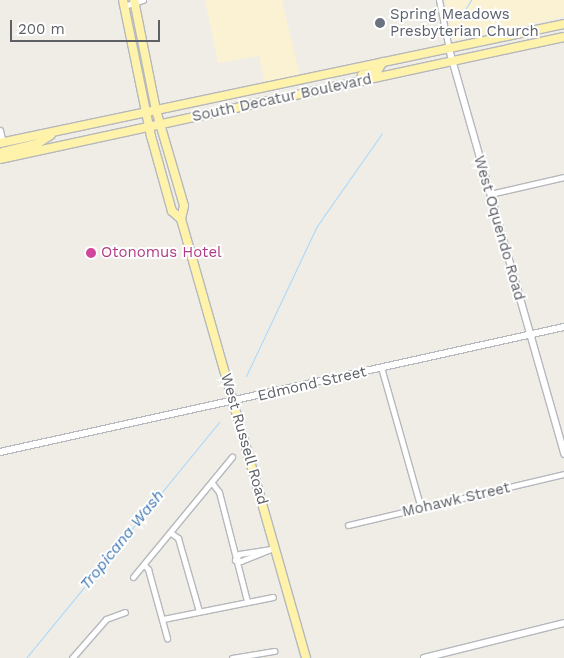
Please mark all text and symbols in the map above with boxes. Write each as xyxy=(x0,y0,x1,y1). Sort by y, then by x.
place label: Spring Meadows Presbyterian Church xyxy=(390,5,539,40)
scale bar xyxy=(12,10,162,42)
marker: Spring Meadows Presbyterian Church xyxy=(374,17,386,29)
text: 200 m xyxy=(18,20,65,38)
street label: South Decatur Boulevard xyxy=(190,70,374,126)
street label: West Oquendo Road xyxy=(470,154,528,302)
place label: Otonomus Hotel xyxy=(101,244,222,262)
marker: Otonomus Hotel xyxy=(85,247,97,259)
street label: Edmond Street xyxy=(256,363,368,405)
street label: West Russell Road xyxy=(217,371,271,507)
street label: Mohawk Street xyxy=(400,479,512,521)
water label: Tropicana Wash xyxy=(76,486,168,594)

